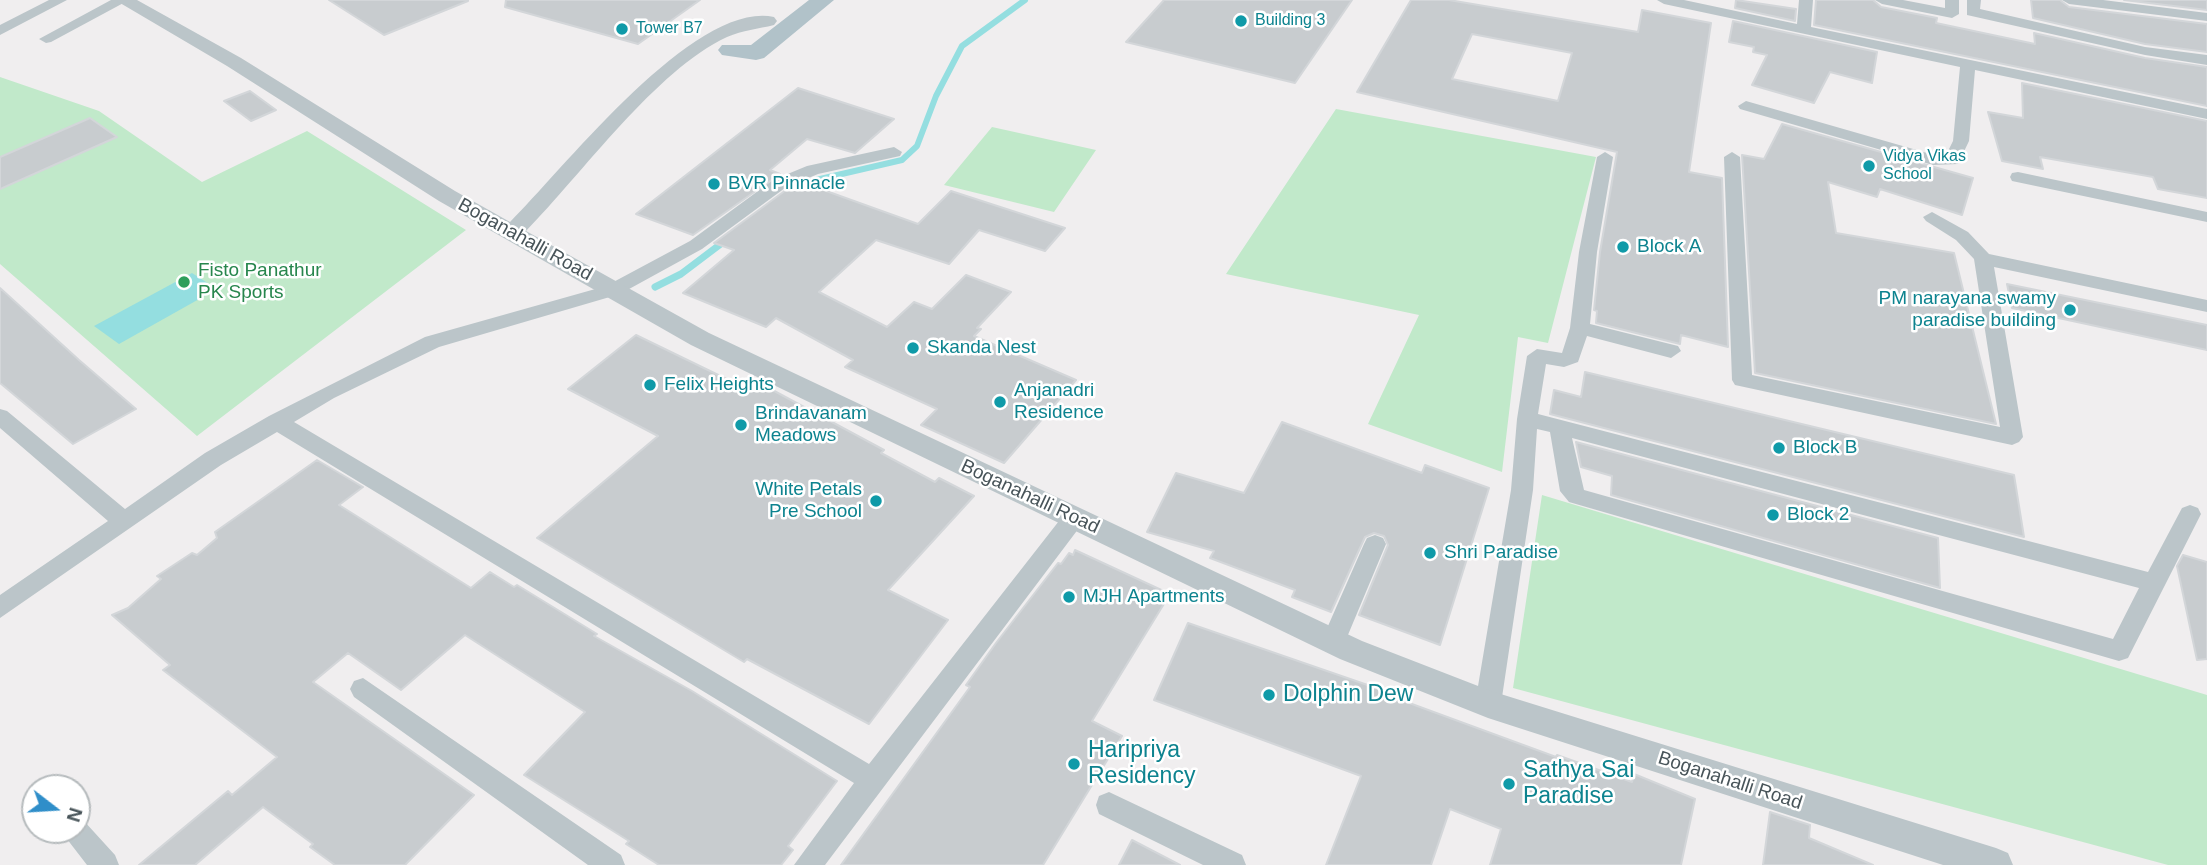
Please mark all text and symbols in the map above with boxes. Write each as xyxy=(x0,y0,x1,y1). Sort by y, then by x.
place label: Building 3 xyxy=(1255,11,1325,31)
marker: Building 3 xyxy=(1233,13,1249,29)
place label: Tower B7 xyxy=(636,19,703,39)
marker: Tower B7 xyxy=(614,21,630,37)
place label: Vidya Vikas School xyxy=(1883,147,1966,185)
marker: Vidya Vikas School xyxy=(1861,158,1877,174)
place label: BVR Pinnacle xyxy=(728,173,845,195)
marker: BVR Pinnacle xyxy=(706,176,722,192)
street label: Boganahalli Road xyxy=(454,194,596,286)
place label: Block A xyxy=(1637,236,1701,258)
marker: Block A xyxy=(1615,239,1631,255)
place label: Fisto Panathur PK Sports xyxy=(198,260,322,304)
marker: Fisto Panathur PK Sports xyxy=(176,274,192,290)
place label: PM narayana swamy paradise building xyxy=(1879,288,2056,332)
marker: PM narayana swamy paradise building xyxy=(2062,302,2078,318)
place label: Skanda Nest xyxy=(927,337,1036,359)
marker: Skanda Nest xyxy=(905,340,921,356)
place label: Felix Heights xyxy=(664,374,774,396)
marker: Felix Heights xyxy=(642,377,658,393)
place label: Anjanadri Residence xyxy=(1014,380,1104,424)
marker: Anjanadri Residence xyxy=(992,394,1008,410)
place label: Brindavanam Meadows xyxy=(755,403,867,447)
marker: Brindavanam Meadows xyxy=(733,417,749,433)
place label: Block B xyxy=(1793,437,1857,459)
marker: Block B xyxy=(1771,440,1787,456)
street label: Boganahalli Road xyxy=(957,455,1103,539)
place label: White Petals Pre School xyxy=(755,479,862,523)
marker: White Petals Pre School xyxy=(868,493,884,509)
place label: Block 2 xyxy=(1787,504,1849,526)
marker: Block 2 xyxy=(1765,507,1781,523)
place label: Shri Paradise xyxy=(1444,542,1558,564)
marker: Shri Paradise xyxy=(1422,545,1438,561)
place label: MJH Apartments xyxy=(1083,586,1224,608)
marker: MJH Apartments xyxy=(1061,589,1077,605)
place label: Dolphin Dew xyxy=(1283,681,1413,709)
marker: Dolphin Dew xyxy=(1261,687,1277,703)
place label: Haripriya Residency xyxy=(1088,737,1195,791)
street label: Boganahalli Road xyxy=(1655,747,1805,815)
marker: Haripriya Residency xyxy=(1066,756,1082,772)
place label: Sathya Sai Paradise xyxy=(1523,757,1634,811)
north arrow xyxy=(21,774,91,844)
marker: Sathya Sai Paradise xyxy=(1501,776,1517,792)
text: N xyxy=(63,805,87,824)

